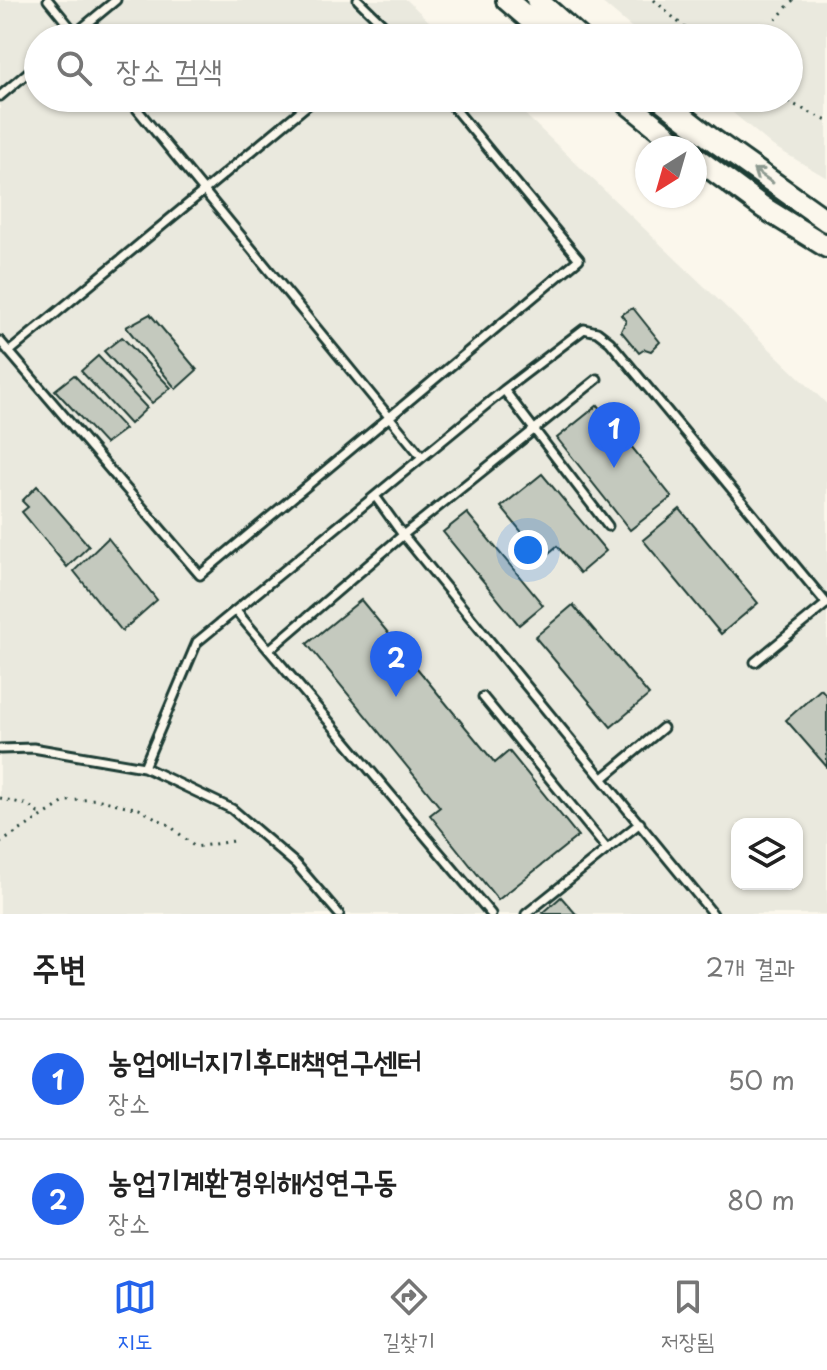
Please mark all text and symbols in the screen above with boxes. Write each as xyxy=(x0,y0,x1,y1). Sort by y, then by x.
search box xyxy=(24,24,803,112)
icon: search xyxy=(52,46,96,90)
text: 장소 검색 xyxy=(116,46,222,91)
north arrow xyxy=(635,136,707,208)
one-way arrow xyxy=(753,168,775,184)
pin: 1 xyxy=(588,402,640,468)
your location xyxy=(508,530,548,570)
pin: 2 xyxy=(370,631,422,697)
map controls xyxy=(731,818,803,890)
button: layers xyxy=(731,818,803,890)
text: 주변 xyxy=(32,940,87,992)
text: 2개 결과 xyxy=(705,947,795,986)
text: 농업에너지기후대책연구센터 xyxy=(108,1037,422,1082)
text: 1 xyxy=(52,1060,64,1099)
text: 50 m xyxy=(728,1060,795,1099)
text: 장소 xyxy=(108,1082,150,1121)
text: 농업기계환경위해성연구동 xyxy=(108,1157,398,1202)
text: 2 xyxy=(49,1180,67,1219)
text: 80 m xyxy=(727,1180,795,1219)
text: 장소 xyxy=(108,1202,150,1241)
tab: 지도 xyxy=(113,1275,157,1356)
tab: 길찾기 xyxy=(382,1275,436,1356)
tab: 저장됨 xyxy=(661,1275,714,1356)

